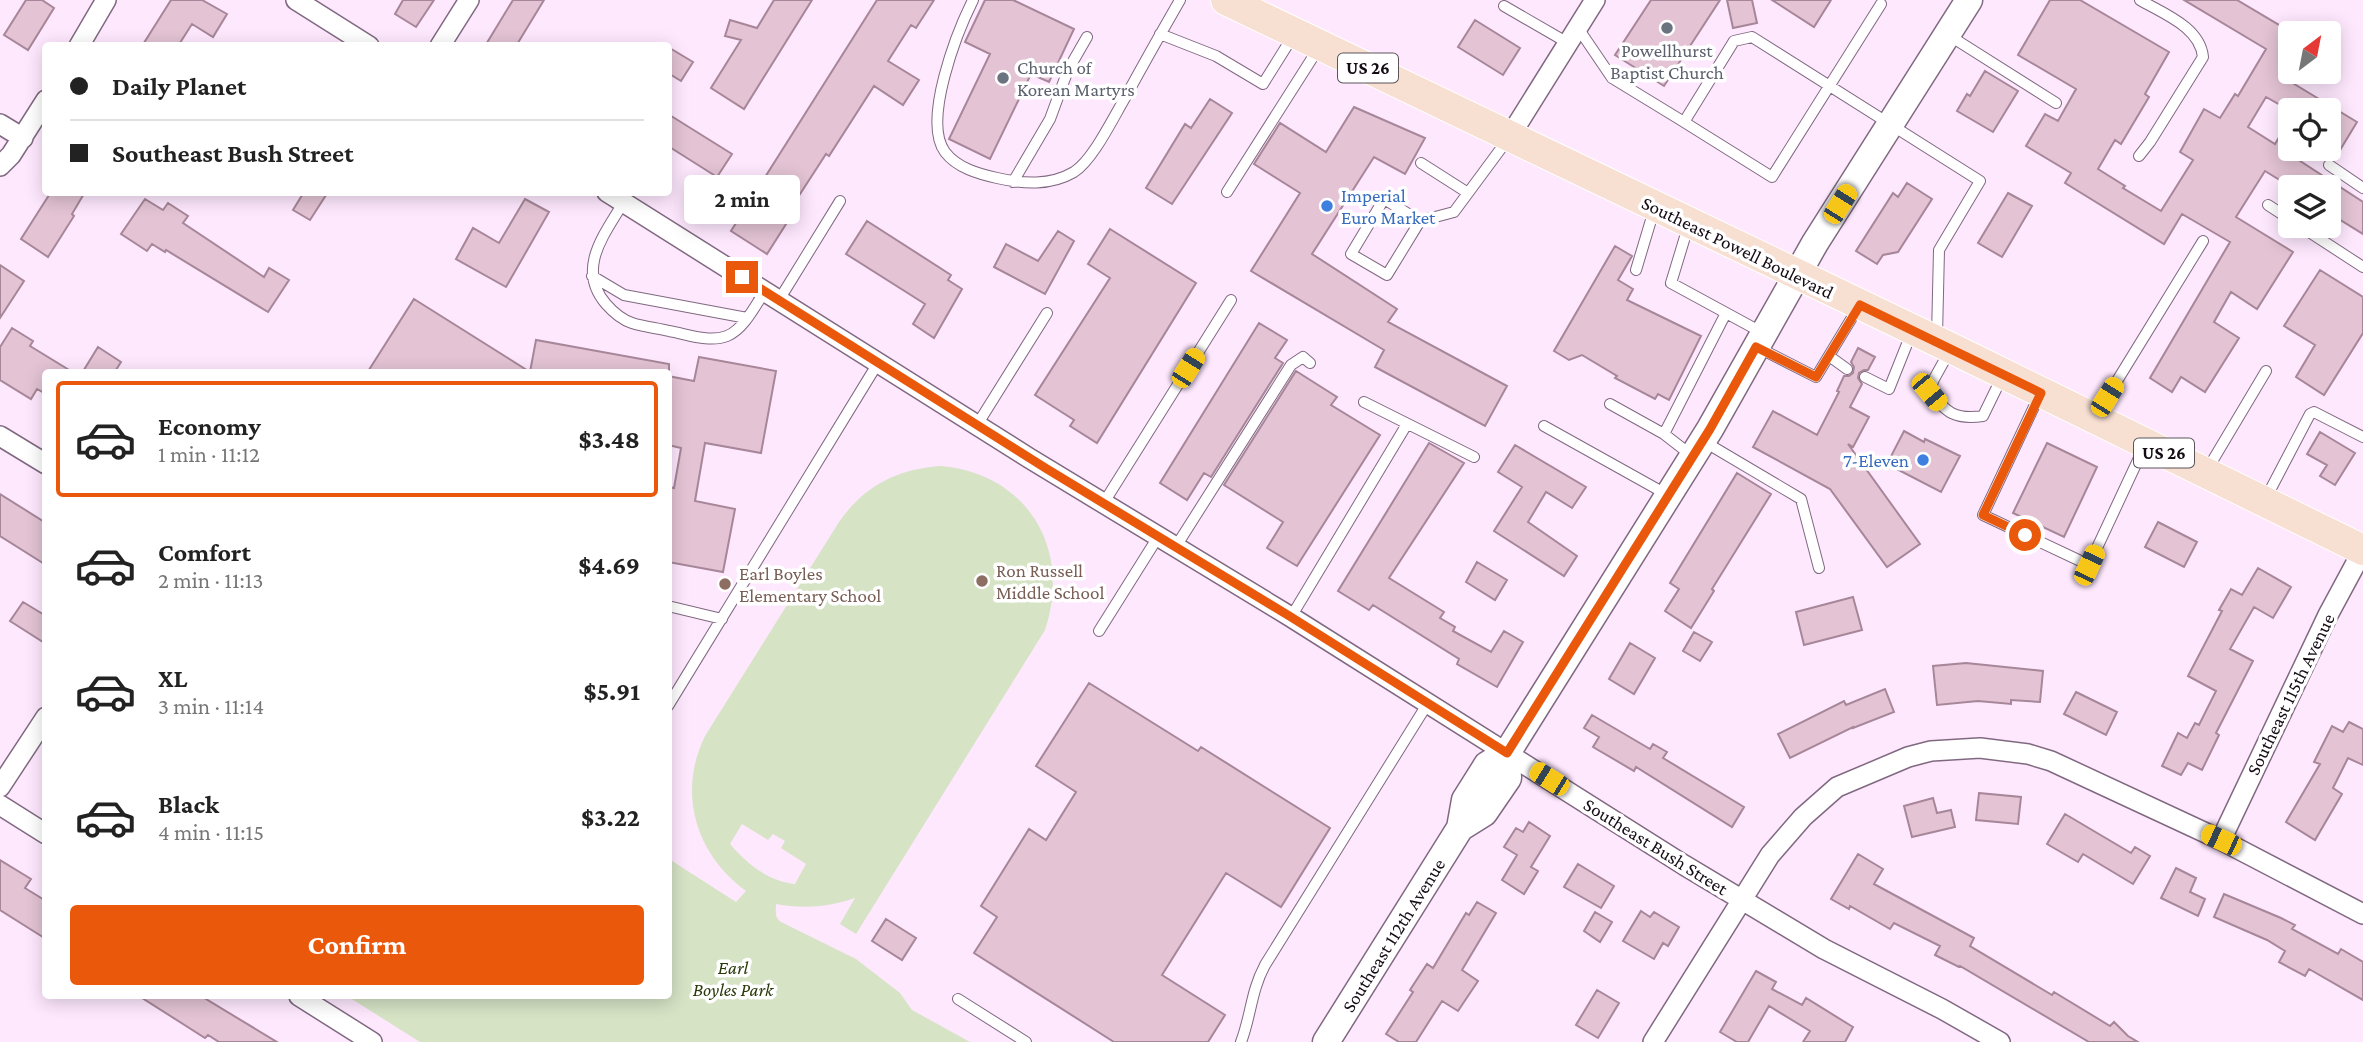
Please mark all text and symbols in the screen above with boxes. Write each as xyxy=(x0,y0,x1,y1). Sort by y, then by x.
marker: Powellhurst Baptist Church xyxy=(1659,20,1675,36)
north arrow xyxy=(2278,21,2342,84)
map controls xyxy=(2278,21,2341,238)
place label: Powellhurst Baptist Church xyxy=(1610,40,1724,83)
road number: US 26 xyxy=(1338,54,1398,82)
place label: Church of Korean Martyrs xyxy=(1017,57,1135,100)
marker: Church of Korean Martyrs xyxy=(995,70,1011,86)
text: Daily Planet xyxy=(112,72,246,101)
button: locate xyxy=(2278,98,2341,161)
text: Southeast Bush Street xyxy=(112,139,354,168)
button: layers xyxy=(2278,175,2341,238)
callout: 2 min xyxy=(684,176,800,224)
car xyxy=(1820,181,1861,227)
place label: Imperial Euro Market xyxy=(1341,185,1436,228)
text: 2 min xyxy=(714,186,770,212)
street label: Southeast Powell Boulevard xyxy=(1639,192,1837,303)
marker: Imperial Euro Market xyxy=(1319,198,1335,214)
route end xyxy=(726,261,758,293)
car xyxy=(1168,345,1209,391)
car xyxy=(1908,369,1951,415)
car xyxy=(2087,374,2128,420)
icon: car xyxy=(74,408,137,471)
text: Economy xyxy=(158,412,261,441)
text: $3.48 xyxy=(578,425,640,454)
road number: US 26 xyxy=(2134,438,2194,467)
text: 1 min · 11:12 xyxy=(158,441,260,467)
place label: 7-Eleven xyxy=(1843,450,1909,471)
marker: 7-Eleven xyxy=(1915,452,1931,468)
route start xyxy=(2009,519,2041,551)
icon: car xyxy=(74,534,137,597)
text: Comfort xyxy=(158,538,251,567)
car xyxy=(2071,542,2108,588)
text: $4.69 xyxy=(578,551,640,580)
place label: Ron Russell Middle School xyxy=(996,560,1104,603)
place label: Earl Boyles Elementary School xyxy=(739,563,881,606)
text: 2 min · 11:13 xyxy=(158,567,263,593)
marker: Ron Russell Middle School xyxy=(974,573,990,589)
marker: Earl Boyles Elementary School xyxy=(717,576,733,592)
street label: Southeast 115th Avenue xyxy=(2242,610,2339,778)
icon: car xyxy=(74,660,137,723)
text: XL xyxy=(158,664,187,693)
text: $5.91 xyxy=(583,677,640,706)
text: 3 min · 11:14 xyxy=(158,693,264,719)
car xyxy=(1526,759,1573,799)
icon: car xyxy=(74,786,137,849)
text: Black xyxy=(158,790,219,819)
street label: Southeast Bush Street xyxy=(1580,794,1732,900)
text: $3.22 xyxy=(581,803,640,832)
text: 4 min · 11:15 xyxy=(158,819,264,845)
car xyxy=(2198,822,2245,858)
street label: Southeast 112th Avenue xyxy=(1338,855,1449,1016)
button: Confirm xyxy=(70,905,644,985)
park label: Earl Boyles Park xyxy=(693,957,774,1000)

